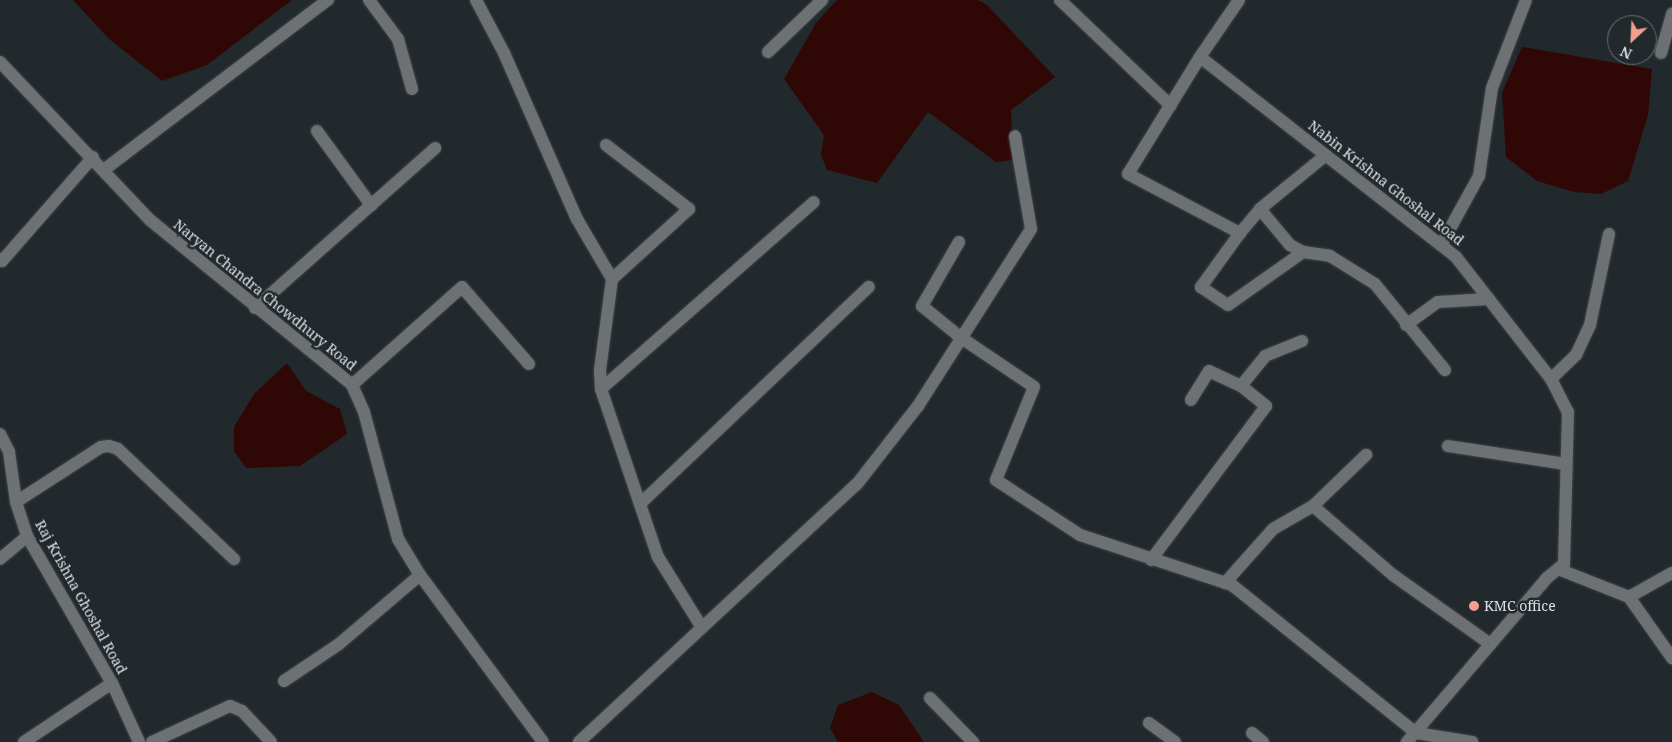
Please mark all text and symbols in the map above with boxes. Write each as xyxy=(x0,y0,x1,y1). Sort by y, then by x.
north arrow xyxy=(1607,15,1657,65)
text: N xyxy=(1617,42,1635,64)
street label: Nabin Krishna Ghoshal Road xyxy=(1305,117,1467,249)
street label: Naryan Chandra Chowdhury Road xyxy=(170,216,360,374)
street label: Raj Krishna Ghoshal Road xyxy=(32,517,130,677)
place label: KMC office xyxy=(1484,598,1556,614)
marker: KMC office xyxy=(1468,600,1480,612)

